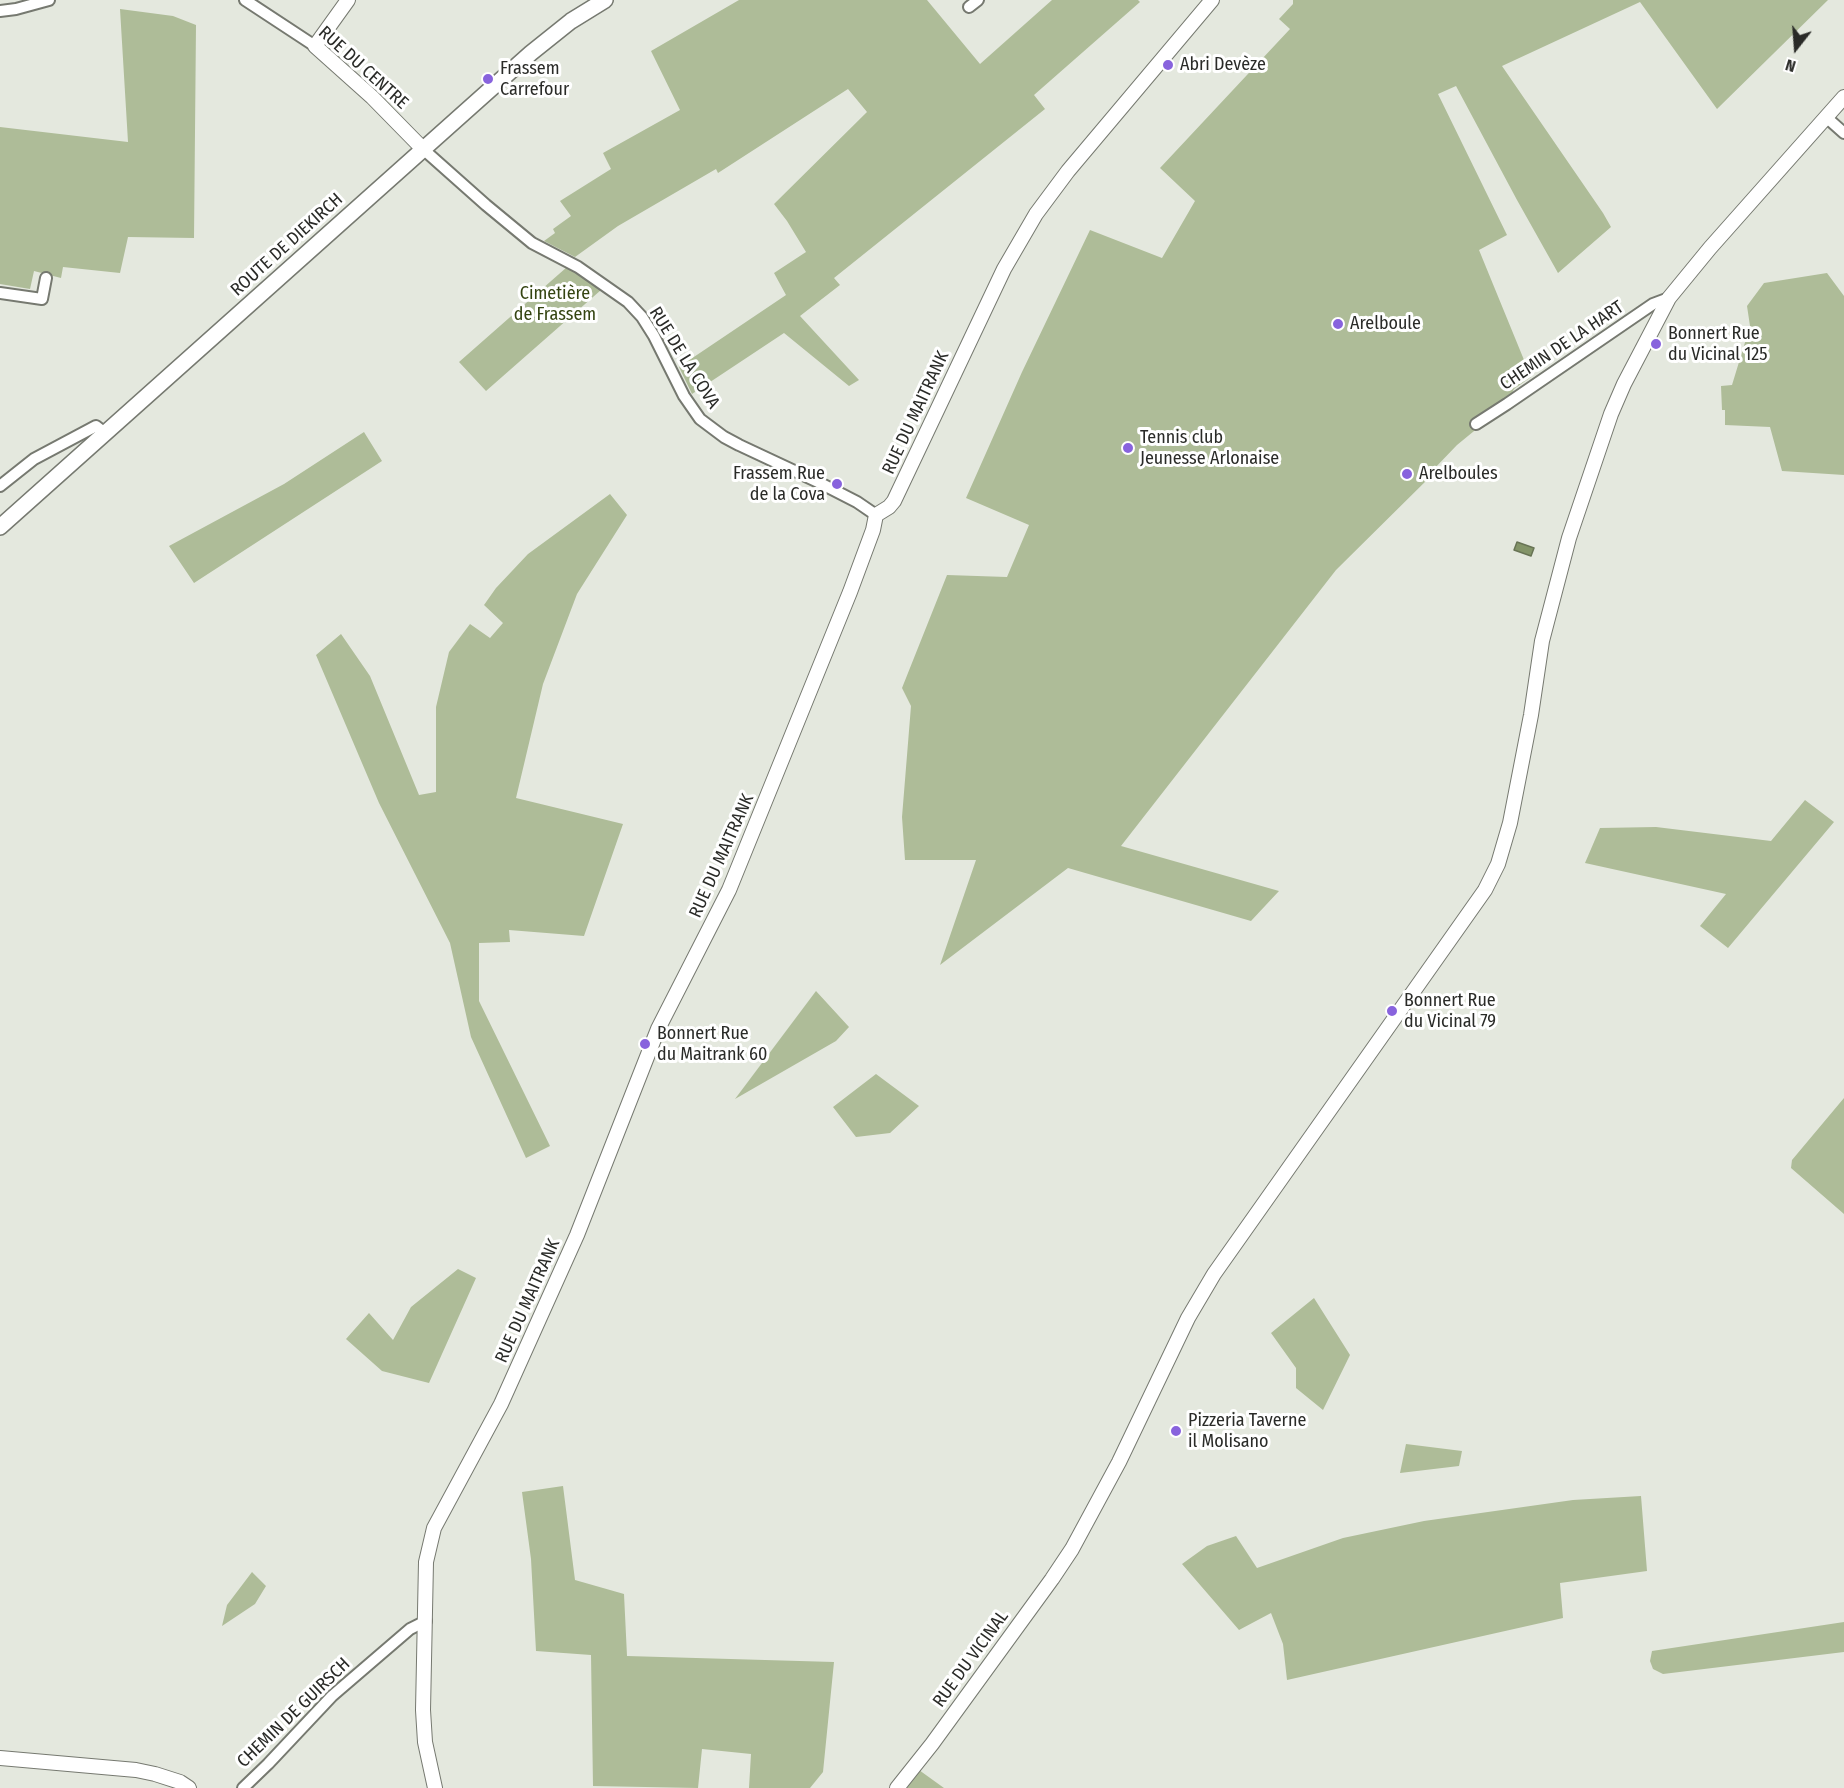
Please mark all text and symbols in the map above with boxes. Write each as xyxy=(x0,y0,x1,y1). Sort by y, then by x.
north arrow xyxy=(1766,18,1826,78)
street label: RUE DU CENTRE xyxy=(314,22,412,114)
place label: Abri Devèze xyxy=(1180,54,1266,76)
text: N xyxy=(1783,55,1798,76)
place label: Frassem Carrefour xyxy=(500,58,569,100)
marker: Abri Devèze xyxy=(1161,58,1175,72)
marker: Frassem Carrefour xyxy=(481,72,495,86)
street label: ROUTE DE DIEKIRCH xyxy=(227,189,347,301)
park label: Cimetière de Frassem xyxy=(514,283,596,326)
street label: CHEMIN DE LA HART xyxy=(1496,297,1628,395)
street label: RUE DE LA COVA xyxy=(644,303,724,413)
place label: Arelboule xyxy=(1350,313,1421,335)
marker: Arelboule xyxy=(1331,317,1345,331)
place label: Bonnert Rue du Vicinal 125 xyxy=(1668,323,1768,366)
marker: Bonnert Rue du Vicinal 125 xyxy=(1649,337,1663,351)
street label: RUE DU MAITRANK xyxy=(878,348,954,478)
place label: Tennis club Jeunesse Arlonaise xyxy=(1140,427,1279,470)
marker: Tennis club Jeunesse Arlonaise xyxy=(1121,441,1135,455)
place label: Frassem Rue de la Cova xyxy=(733,463,825,506)
place label: Arelboules xyxy=(1419,463,1498,485)
marker: Arelboules xyxy=(1400,467,1414,481)
marker: Frassem Rue de la Cova xyxy=(830,477,844,491)
street label: RUE DU MAITRANK xyxy=(685,791,759,921)
place label: Bonnert Rue du Vicinal 79 xyxy=(1404,990,1496,1032)
marker: Bonnert Rue du Vicinal 79 xyxy=(1385,1004,1399,1018)
place label: Bonnert Rue du Maitrank 60 xyxy=(657,1023,767,1066)
marker: Bonnert Rue du Maitrank 60 xyxy=(638,1037,652,1051)
street label: RUE DU MAITRANK xyxy=(491,1236,565,1366)
place label: Pizzeria Taverne il Molisano xyxy=(1188,1410,1306,1452)
marker: Pizzeria Taverne il Molisano xyxy=(1169,1424,1183,1438)
street label: RUE DU VICINAL xyxy=(929,1606,1013,1712)
street label: CHEMIN DE GUIRSCH xyxy=(233,1654,355,1772)

